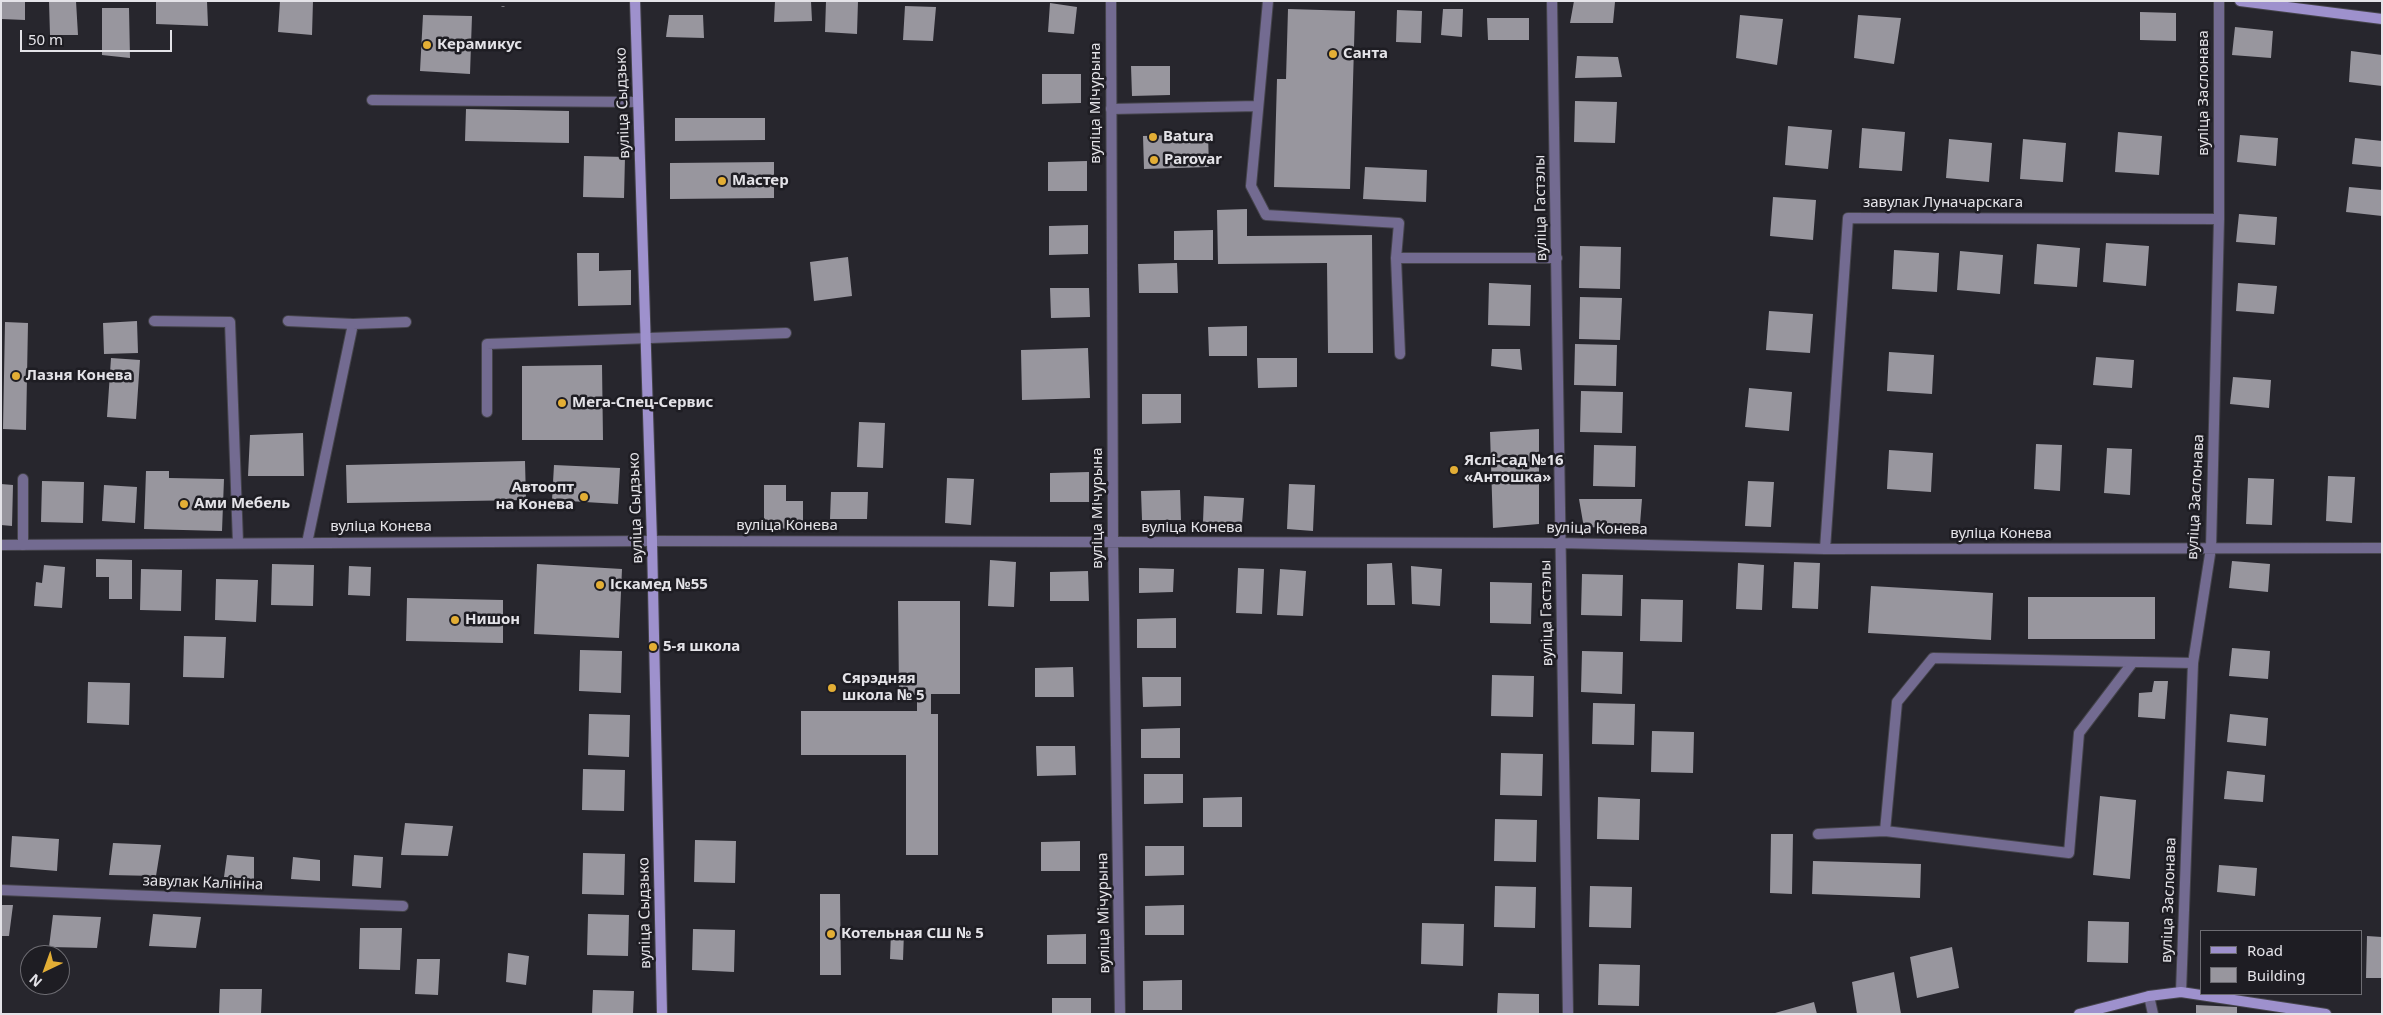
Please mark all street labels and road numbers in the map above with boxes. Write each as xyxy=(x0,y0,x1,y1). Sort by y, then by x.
street label: вуліца Заслонава xyxy=(2195,30,2213,156)
street label: вуліца Мічурына xyxy=(1087,42,1105,164)
street label: вуліца Сыдзько xyxy=(612,47,634,159)
street label: вуліца Гастэлы xyxy=(1531,155,1551,261)
street label: завулак Луначарскага xyxy=(1863,194,2023,212)
street label: вуліца Заслонава xyxy=(2184,434,2208,560)
street label: вуліца Мічурына xyxy=(1089,447,1107,569)
street label: вуліца Сыдзько xyxy=(625,452,647,564)
street label: вуліца Конева xyxy=(736,517,838,535)
street label: вуліца Конева xyxy=(330,518,432,536)
street label: вуліца Конева xyxy=(1141,519,1243,537)
street label: вуліца Конева xyxy=(1546,519,1648,539)
street label: вуліца Конева xyxy=(1950,525,2052,543)
street label: вуліца Гастэлы xyxy=(1537,560,1557,666)
street label: вуліца Заслонава xyxy=(2158,837,2180,963)
street label: вуліца Мічурына xyxy=(1094,852,1114,974)
street label: вуліца Сыдзько xyxy=(635,857,655,969)
street label: завулак Калініна xyxy=(142,872,264,894)

